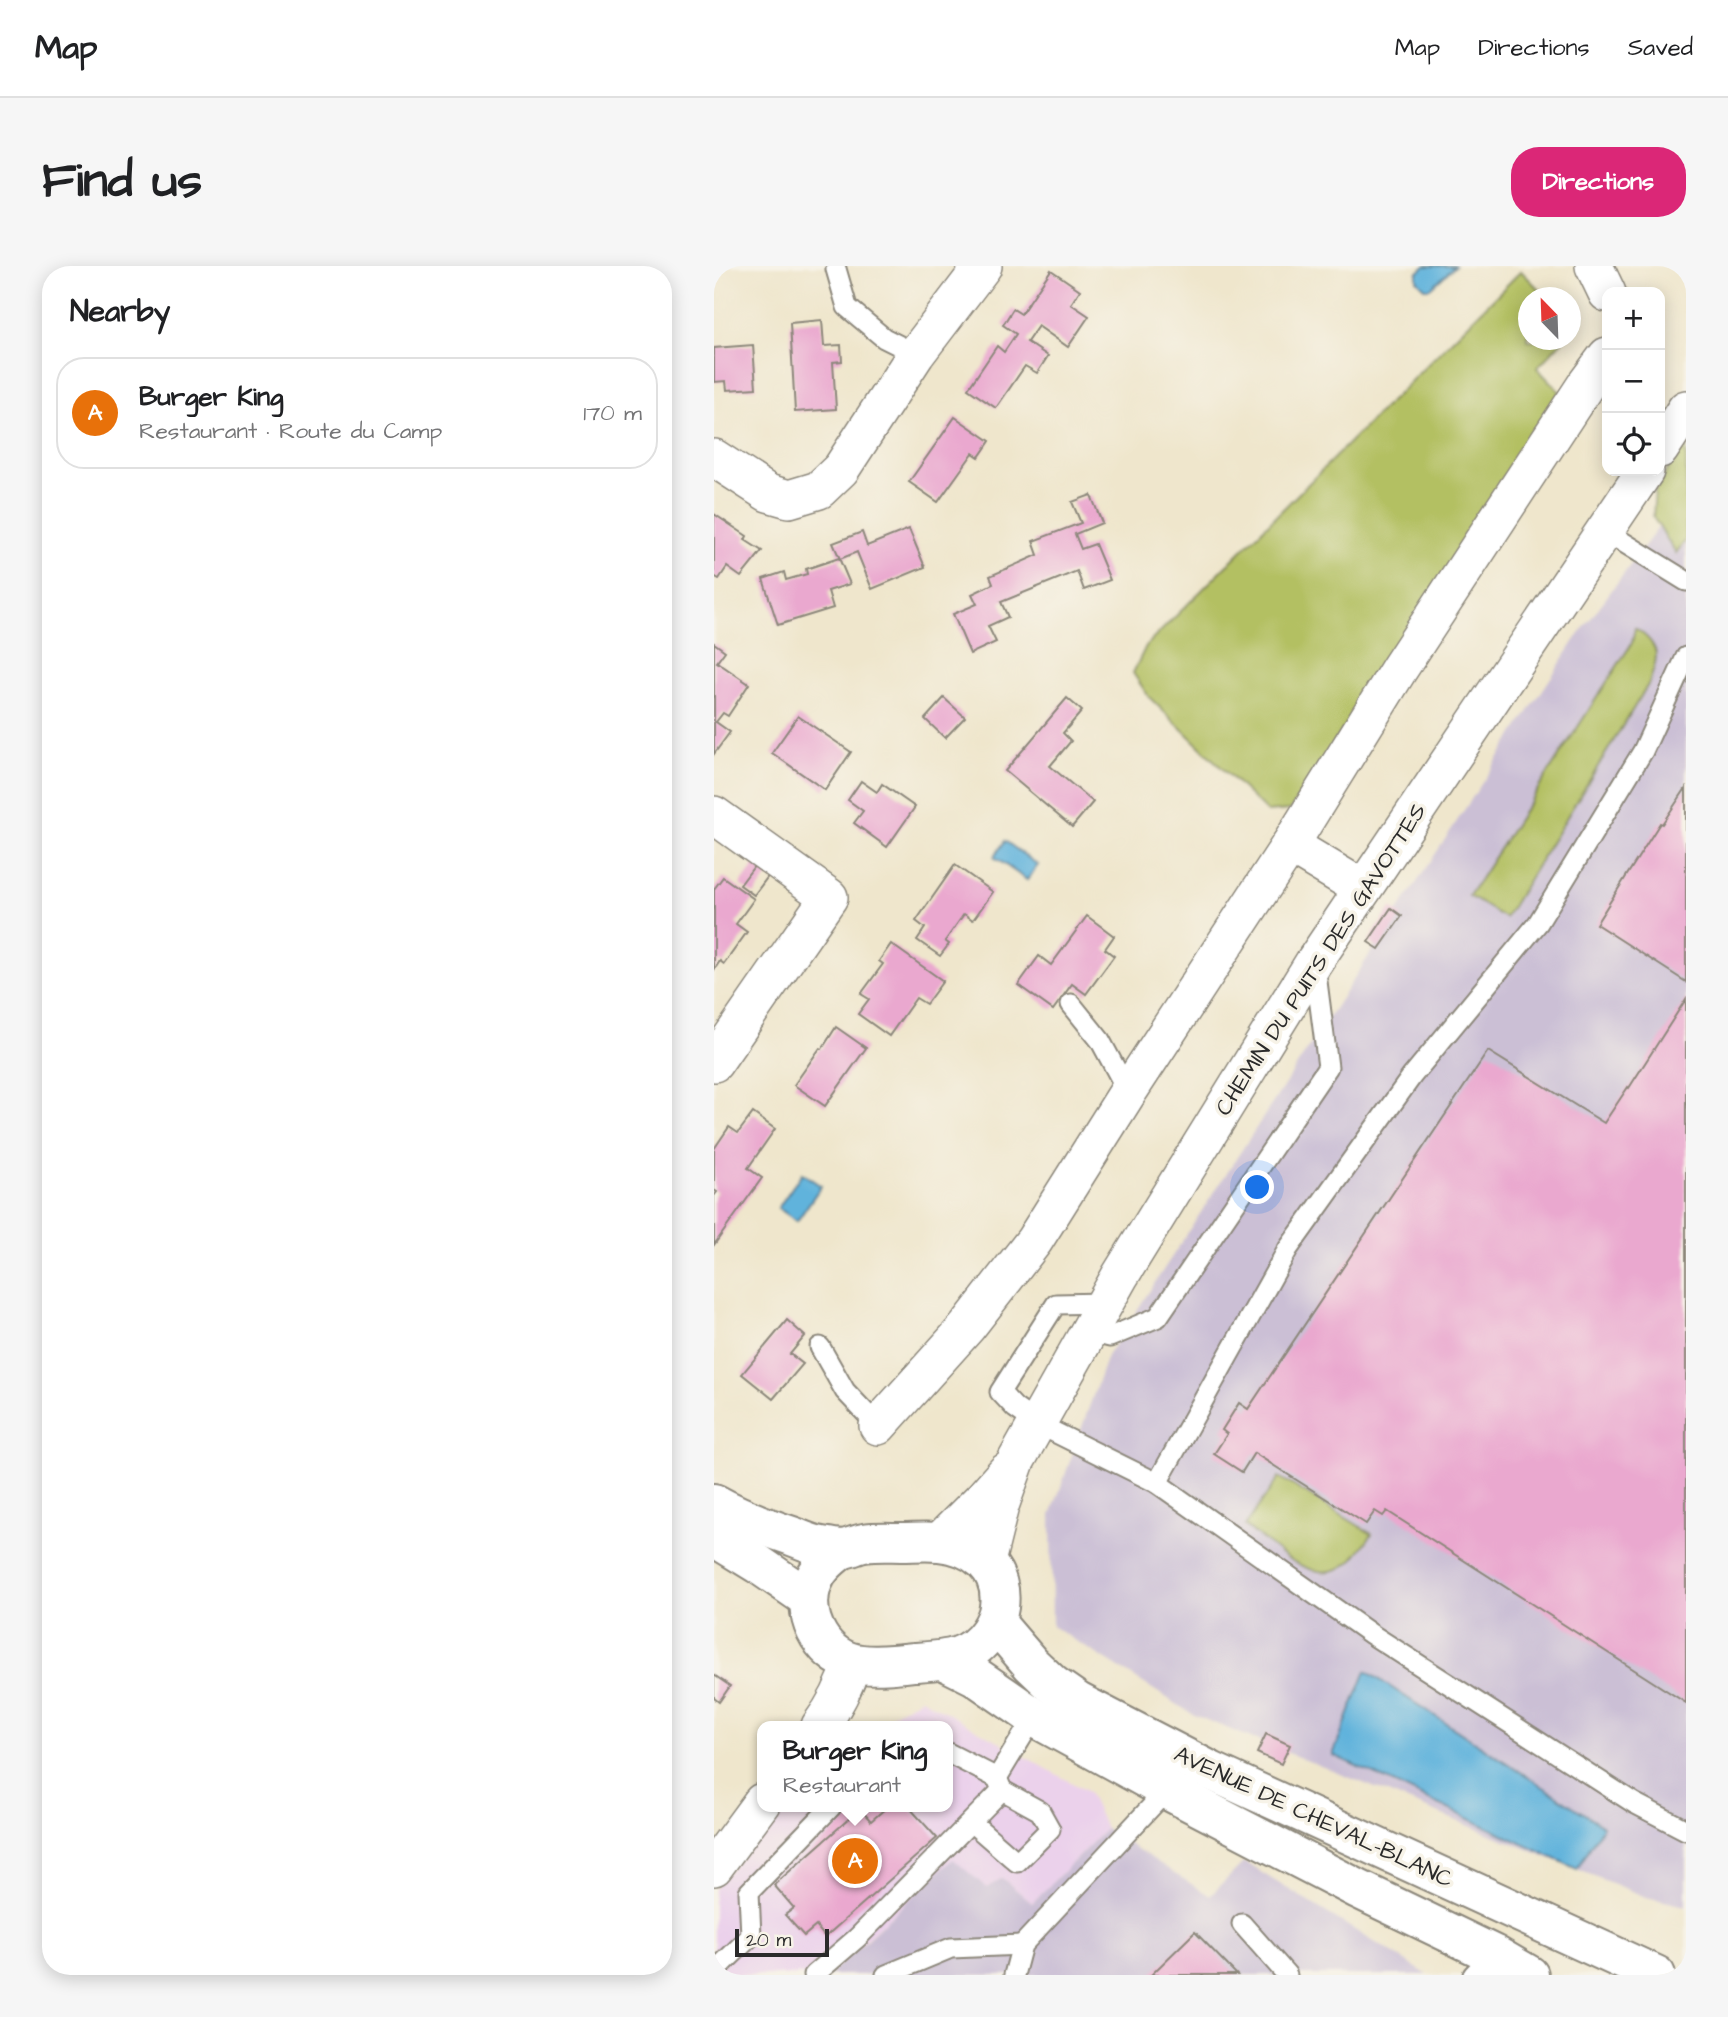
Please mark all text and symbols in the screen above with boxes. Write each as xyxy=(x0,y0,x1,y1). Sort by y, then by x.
text: Map xyxy=(35,25,97,71)
text: Map xyxy=(1395,31,1440,65)
text: Directions xyxy=(1478,31,1590,65)
text: Saved xyxy=(1628,31,1693,65)
button: Directions xyxy=(1511,147,1686,217)
text: Find us xyxy=(42,148,202,216)
north arrow xyxy=(1518,287,1581,350)
map controls xyxy=(1602,287,1665,476)
button: + xyxy=(1602,287,1665,350)
text: Nearby xyxy=(70,291,170,333)
button: − xyxy=(1602,350,1665,413)
text: Burger King xyxy=(139,379,283,415)
text: A xyxy=(88,397,102,429)
text: 170 m xyxy=(583,397,642,429)
button: locate xyxy=(1602,413,1665,476)
text: Restaurant · Route du Camp xyxy=(139,415,442,447)
street label: CHEMIN DU PUITS DES GAVOTTES xyxy=(1208,797,1434,1122)
your location xyxy=(1240,1170,1274,1204)
popup xyxy=(757,1721,953,1812)
text: Burger King xyxy=(783,1733,927,1769)
street label: AVENUE DE CHEVAL-BLANC xyxy=(1169,1738,1458,1896)
text: Restaurant xyxy=(783,1769,901,1801)
pin: A xyxy=(832,1835,878,1887)
scale bar xyxy=(735,1926,830,1958)
text: 20 m xyxy=(746,1927,791,1954)

